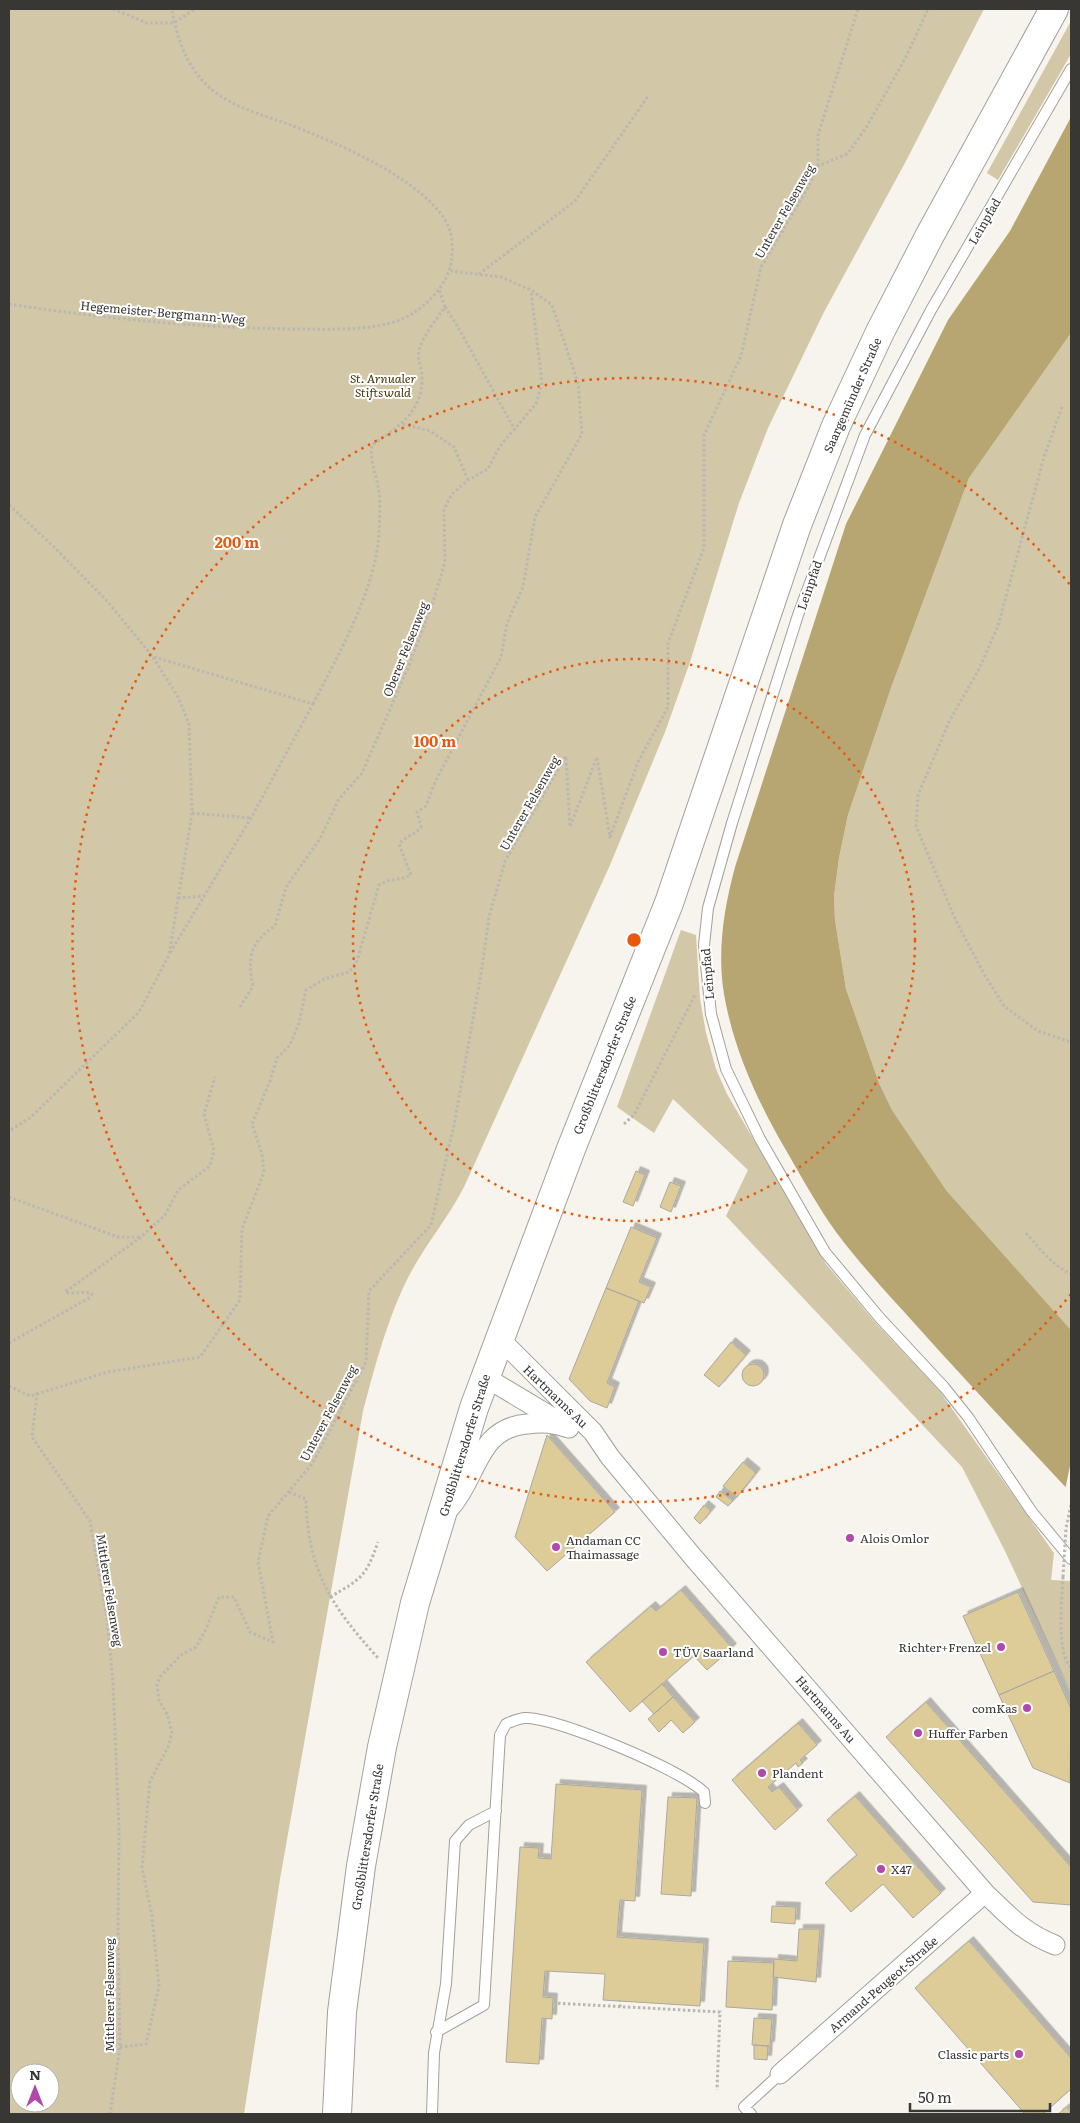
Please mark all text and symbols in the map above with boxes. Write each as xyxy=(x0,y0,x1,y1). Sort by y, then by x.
street label: Unterer Felsenweg xyxy=(750,160,819,262)
street label: Leinpfad xyxy=(963,194,1005,248)
street label: Hegemeister-Bergmann-Weg xyxy=(80,296,247,328)
street label: Saargemünder Straße xyxy=(818,334,886,456)
park label: St. Arnualer Stiftswald xyxy=(350,369,416,401)
text: 200 m xyxy=(215,530,259,553)
street label: Leinpfad xyxy=(792,557,826,612)
street label: Oberer Felsenweg xyxy=(378,598,432,699)
text: 100 m xyxy=(414,729,456,752)
street label: Unterer Felsenweg xyxy=(495,752,564,854)
centre of rings xyxy=(625,931,643,949)
street label: Leinpfad xyxy=(696,947,718,1000)
street label: Großblittersdorfer Straße xyxy=(568,993,640,1137)
street label: Hartmanns Au xyxy=(519,1360,593,1432)
street label: Unterer Felsenweg xyxy=(295,1361,361,1464)
street label: Großblittersdorfer Straße xyxy=(434,1372,494,1518)
place label: Alois Omlor xyxy=(860,1529,929,1547)
place label: Andaman CC Thaimassage xyxy=(566,1531,641,1563)
street label: Mittlerer Felsenweg xyxy=(92,1532,128,1648)
marker: Alois Omlor xyxy=(844,1532,856,1544)
marker: Andaman CC Thaimassage xyxy=(550,1541,562,1553)
place label: Richter+Frenzel xyxy=(899,1638,991,1656)
marker: Richter+Frenzel xyxy=(995,1641,1007,1653)
place label: TÜV Saarland xyxy=(673,1643,754,1661)
marker: TÜV Saarland xyxy=(657,1646,669,1658)
street label: Hartmanns Au xyxy=(792,1671,861,1747)
place label: comKas xyxy=(972,1699,1018,1717)
marker: comKas xyxy=(1021,1702,1033,1714)
place label: Huffer Farben xyxy=(928,1724,1008,1742)
marker: Huffer Farben xyxy=(912,1727,924,1739)
street label: Großblittersdorfer Straße xyxy=(347,1762,387,1912)
place label: Plandent xyxy=(772,1764,823,1782)
marker: Plandent xyxy=(756,1767,768,1779)
place label: X47 xyxy=(891,1860,912,1878)
marker: X47 xyxy=(875,1863,887,1875)
street label: Armand-Peugeot-Straße xyxy=(825,1932,941,2036)
street label: Mittlerer Felsenweg xyxy=(100,1938,118,2052)
place label: Classic parts xyxy=(938,2045,1010,2063)
marker: Classic parts xyxy=(1013,2048,1025,2060)
north arrow xyxy=(10,2063,60,2113)
text: N xyxy=(29,2064,41,2084)
scale bar xyxy=(910,2080,1050,2112)
text: 50 m xyxy=(918,2085,952,2108)

